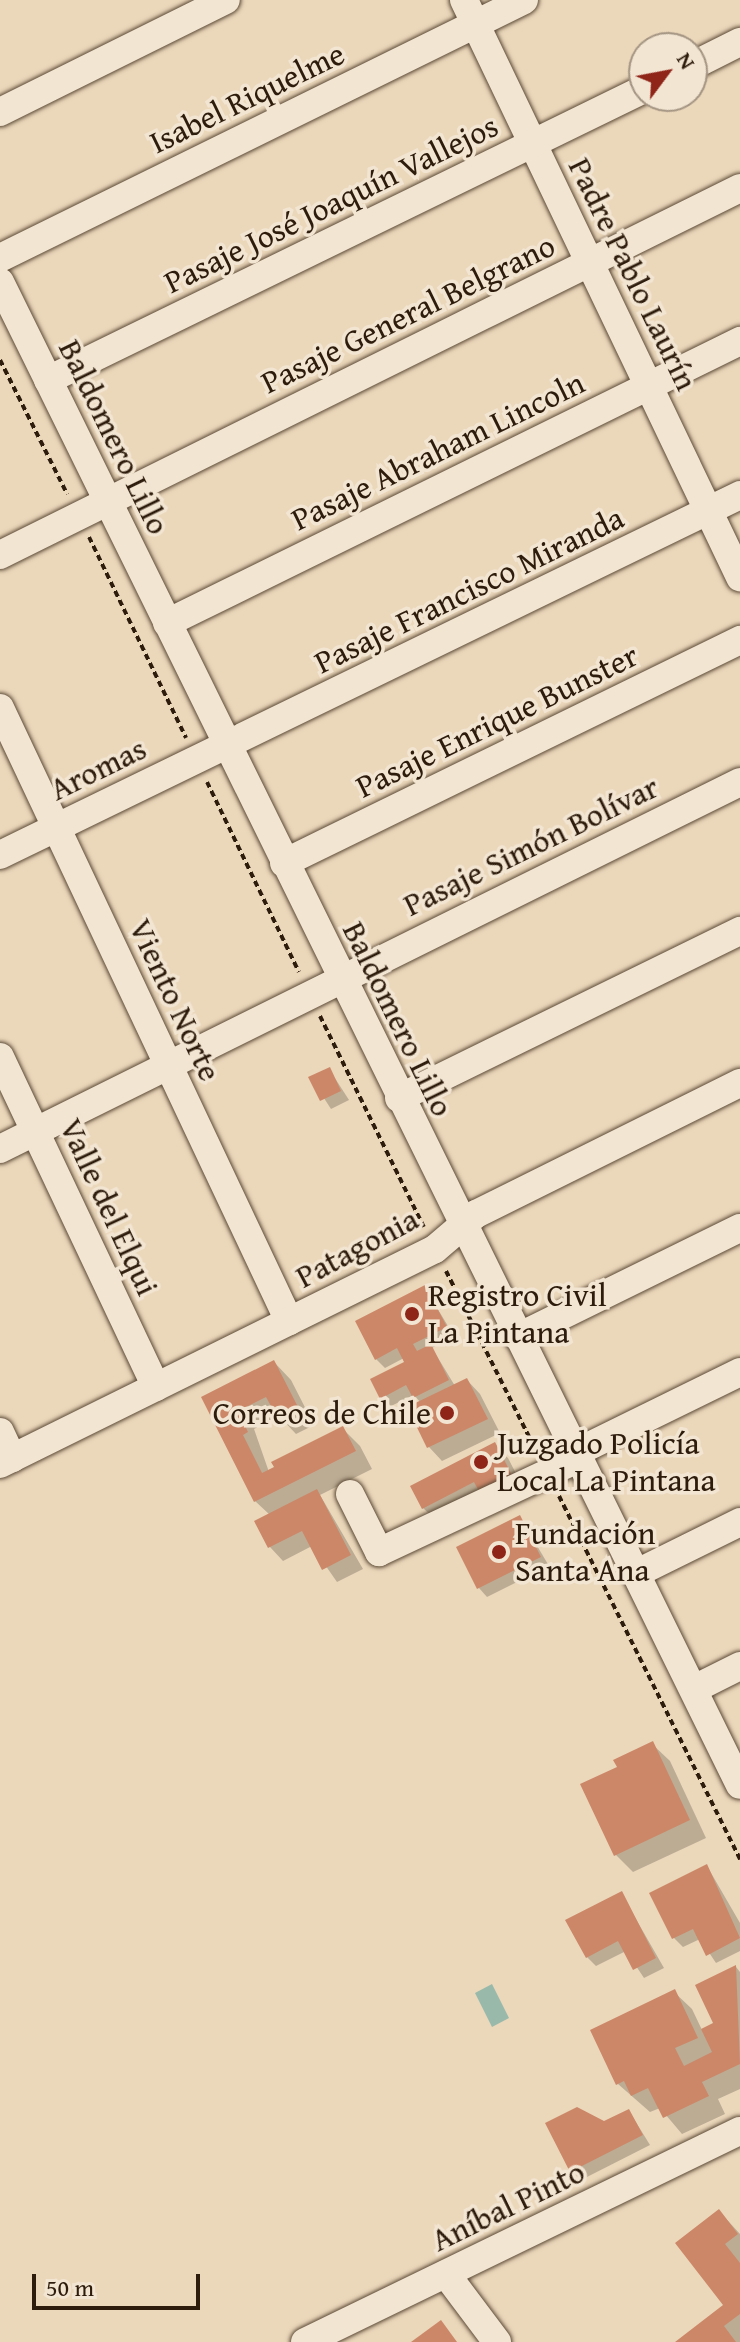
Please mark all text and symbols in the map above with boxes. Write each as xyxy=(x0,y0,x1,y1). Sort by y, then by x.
north arrow xyxy=(628,32,708,112)
street label: Isabel Riquelme xyxy=(143,34,351,162)
text: N xyxy=(669,46,704,75)
street label: Pasaje José Joaquín Vallejos xyxy=(158,106,504,302)
street label: Padre Pablo Laurín xyxy=(560,152,706,396)
street label: Pasaje General Belgrano xyxy=(255,226,561,402)
street label: Baldomero Lillo xyxy=(50,333,178,541)
street label: Pasaje Abraham Lincoln xyxy=(285,363,591,539)
street label: Pasaje Francisco Miranda xyxy=(308,498,630,682)
street label: Pasaje Enrique Bunster xyxy=(350,636,644,806)
street label: Aromas xyxy=(44,729,152,809)
street label: Pasaje Simón Bolívar xyxy=(397,768,665,924)
street label: Viento Norte xyxy=(121,913,229,1087)
street label: Baldomero Lillo xyxy=(334,915,462,1123)
street label: Valle del Elqui xyxy=(51,1112,167,1302)
street label: Patagonia xyxy=(289,1200,425,1296)
place label: Registro Civil La Pintana xyxy=(428,1277,607,1352)
marker: Registro Civil La Pintana xyxy=(403,1305,421,1323)
place label: Correos de Chile xyxy=(213,1394,431,1432)
marker: Correos de Chile xyxy=(438,1404,456,1422)
place label: Juzgado Policía Local La Pintana xyxy=(497,1425,716,1500)
marker: Juzgado Policía Local La Pintana xyxy=(472,1453,490,1471)
place label: Fundación Santa Ana xyxy=(515,1515,656,1590)
marker: Fundación Santa Ana xyxy=(490,1543,508,1561)
street label: Aníbal Pinto xyxy=(425,2152,591,2260)
scale bar xyxy=(36,2258,204,2308)
text: 50 m xyxy=(46,2270,94,2305)

